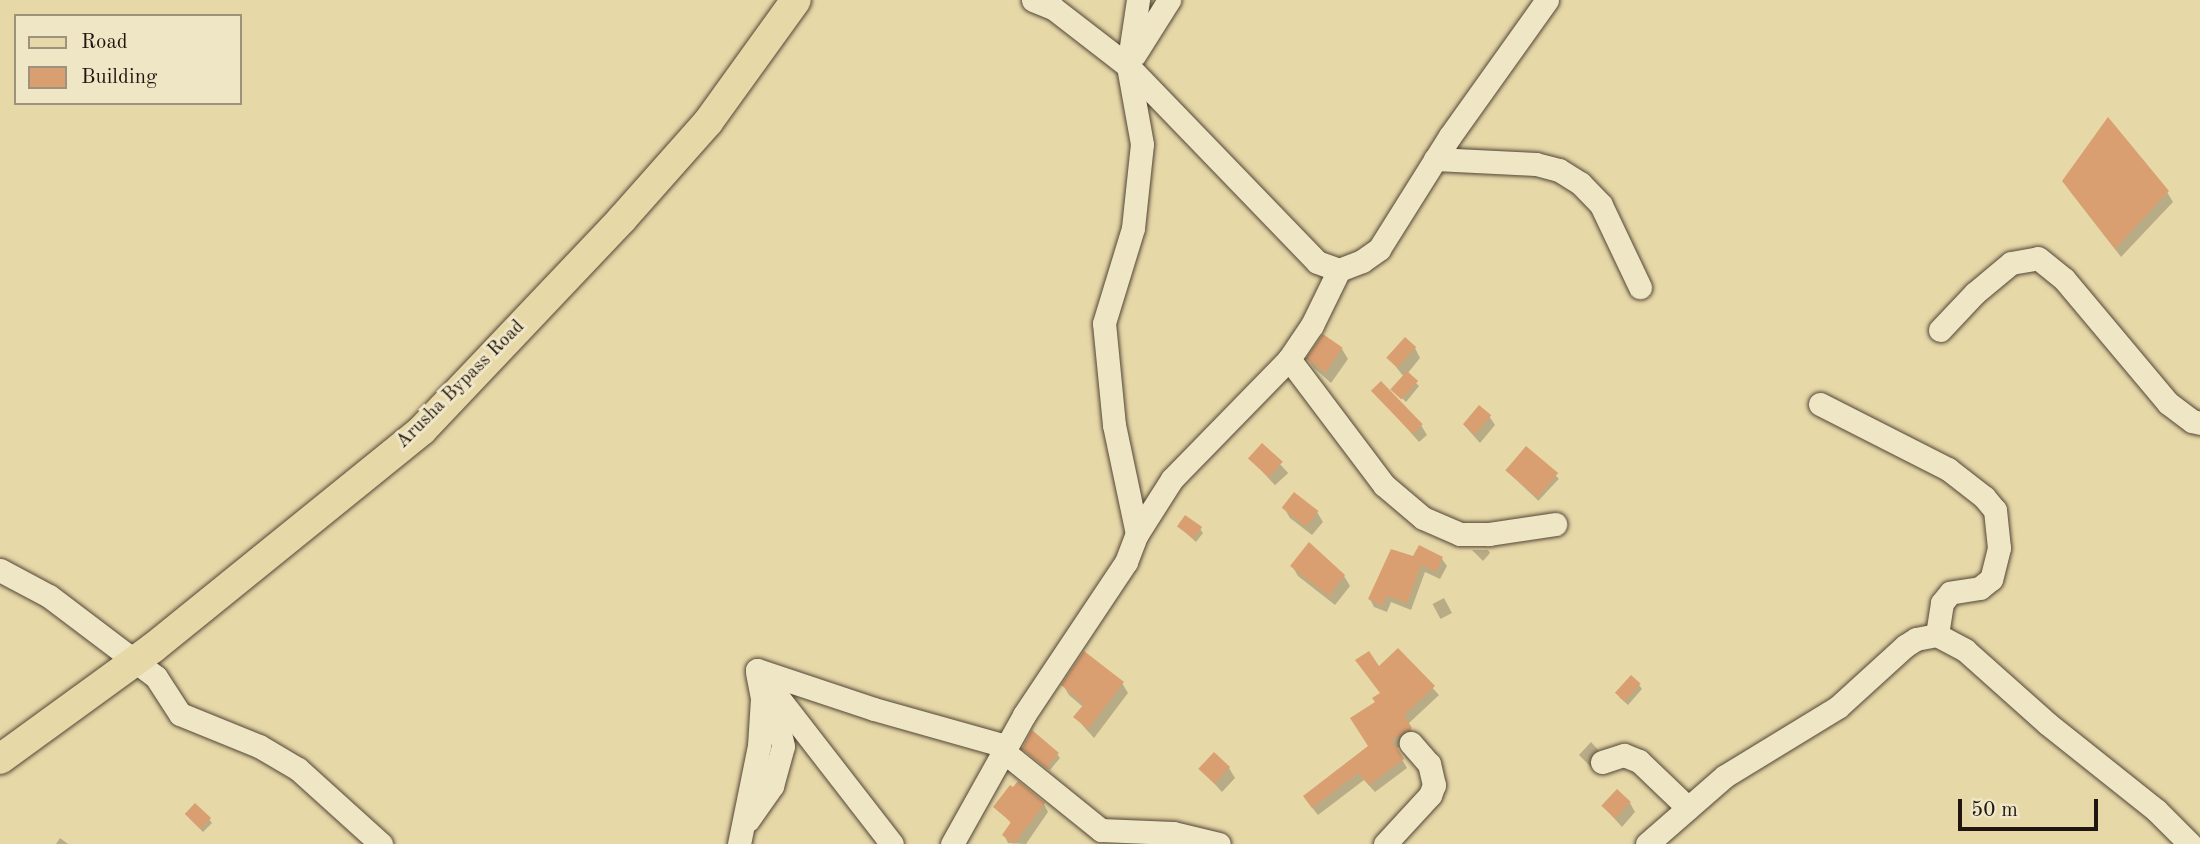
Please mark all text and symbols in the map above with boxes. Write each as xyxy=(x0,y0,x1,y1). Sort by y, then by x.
legend xyxy=(14,14,242,105)
text: Road xyxy=(81,32,128,53)
text: Building xyxy=(81,67,157,88)
street label: Arusha Bypass Road xyxy=(392,316,530,454)
scale bar xyxy=(1962,784,2102,828)
text: 50 m xyxy=(1971,800,2018,821)

